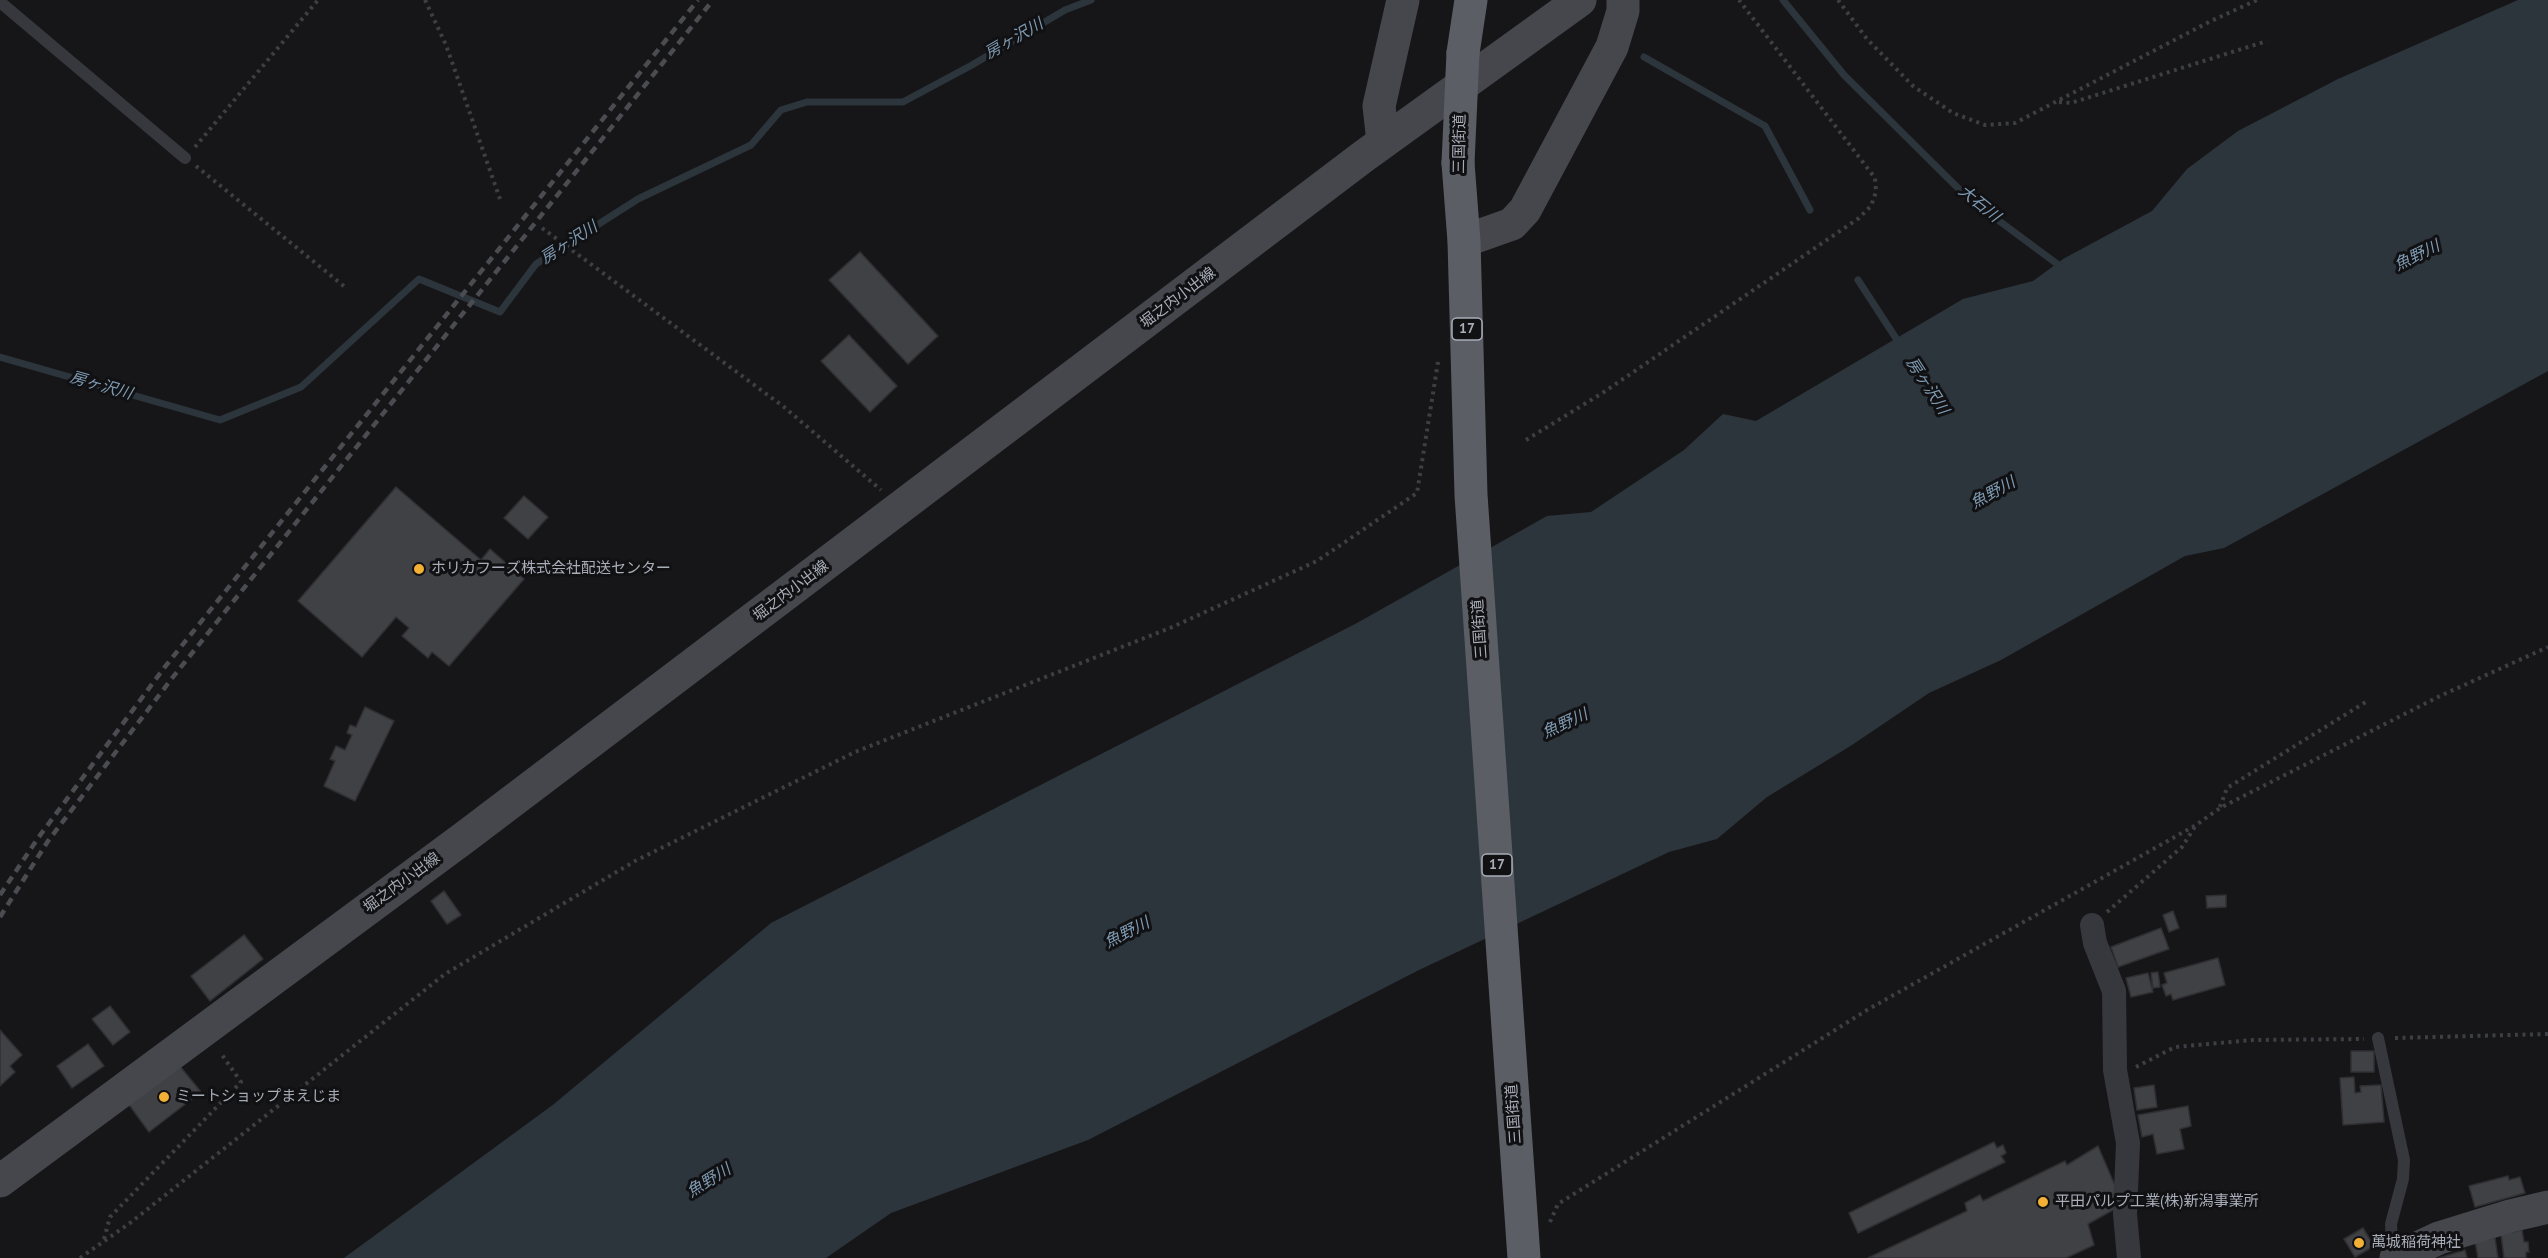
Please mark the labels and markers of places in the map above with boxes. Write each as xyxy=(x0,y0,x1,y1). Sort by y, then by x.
place label: ホリカフーズ株式会社配送センター xyxy=(431,560,671,578)
marker: ホリカフーズ株式会社配送センター xyxy=(412,562,426,576)
place label: ミートショップまえじま xyxy=(176,1088,341,1106)
marker: ミートショップまえじま xyxy=(157,1090,171,1104)
place label: 平田パルプ工業(株)新潟事業所 xyxy=(2055,1193,2258,1211)
marker: 平田パルプ工業(株)新潟事業所 xyxy=(2036,1195,2050,1209)
place label: 萬城稲荷神社 xyxy=(2371,1234,2461,1252)
marker: 萬城稲荷神社 xyxy=(2352,1236,2366,1250)

